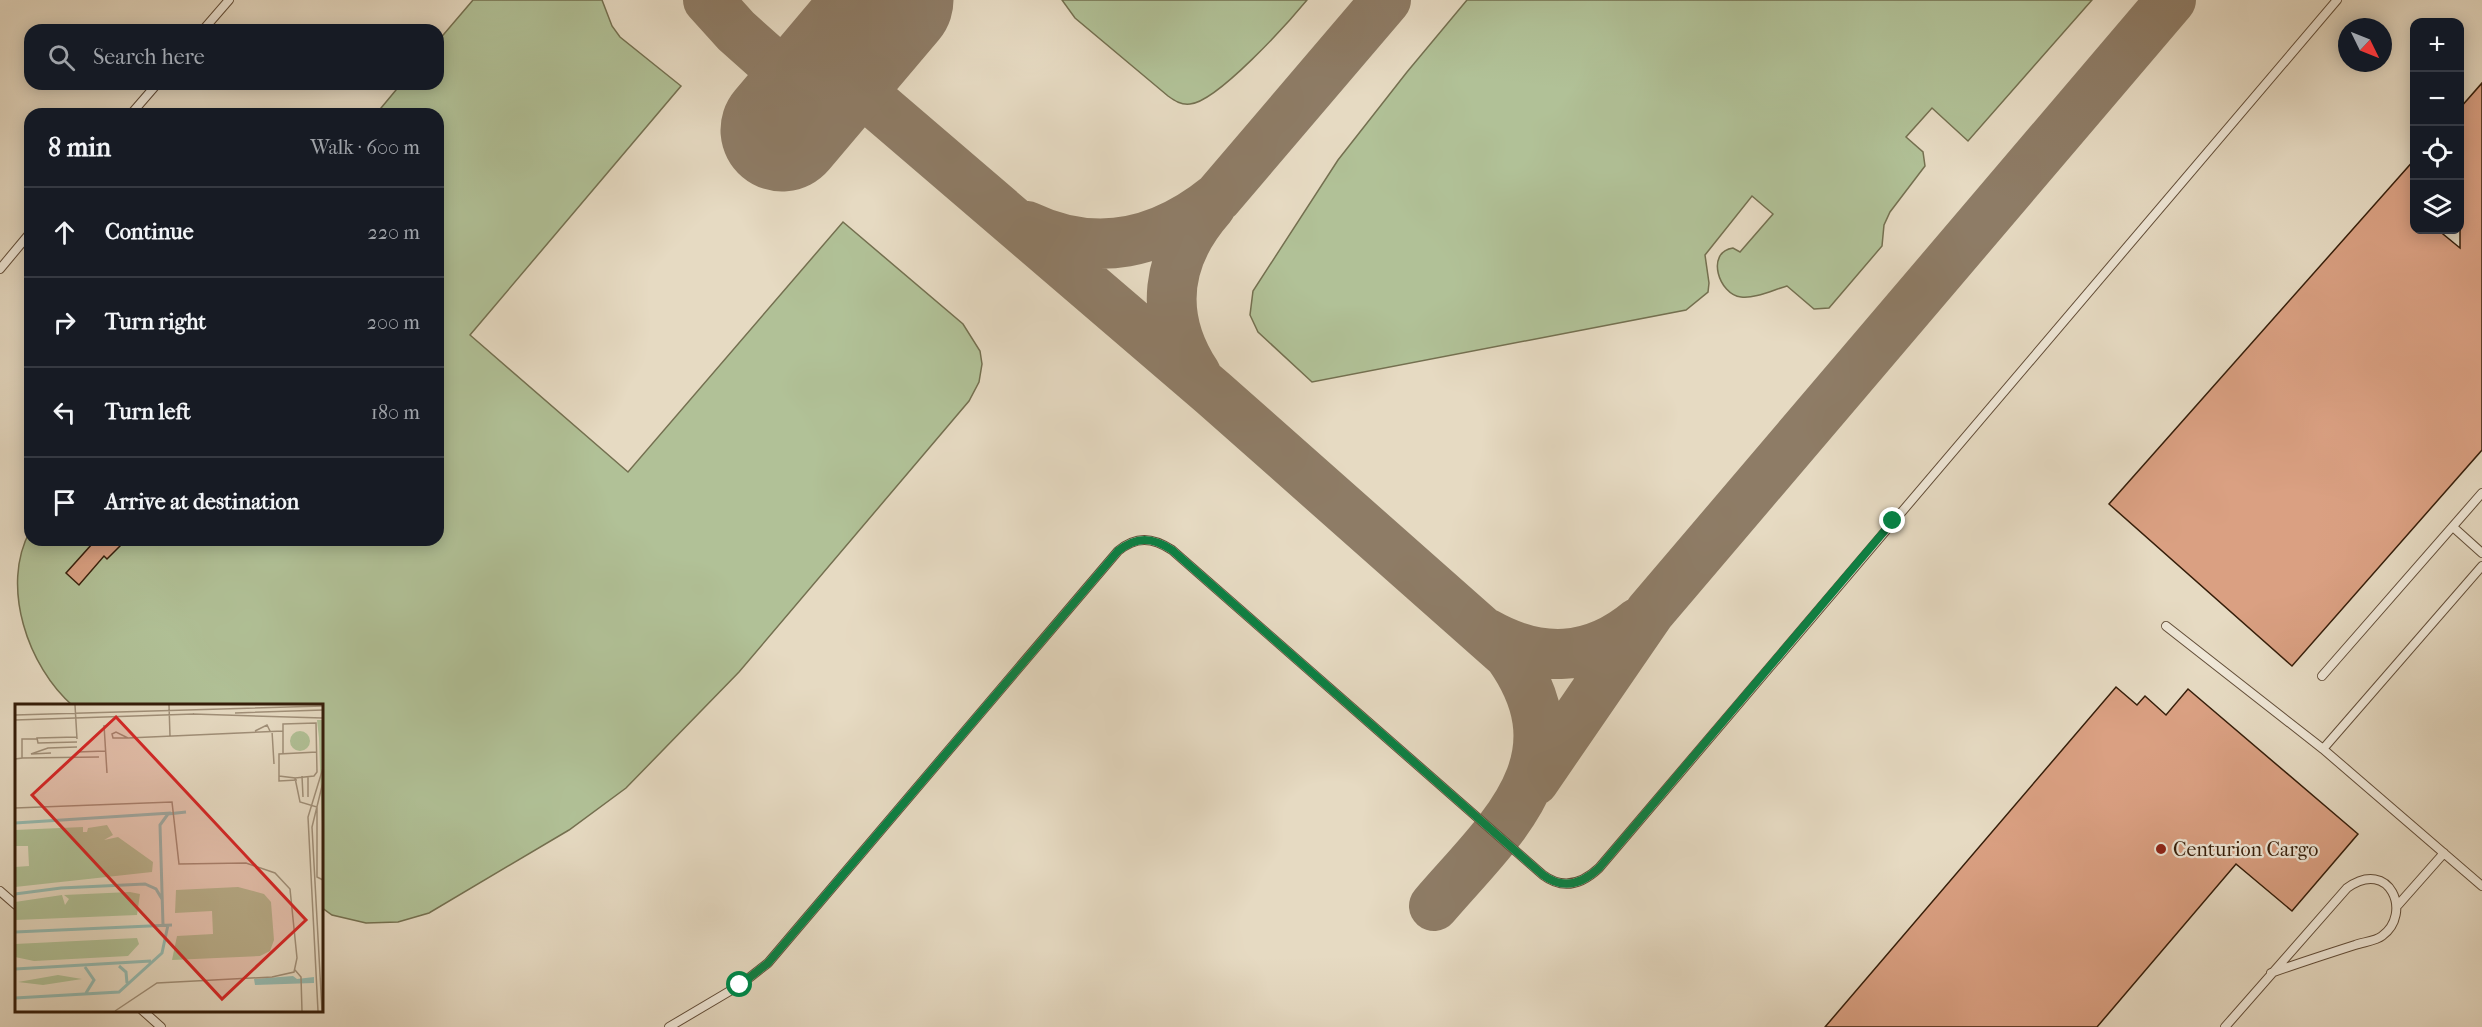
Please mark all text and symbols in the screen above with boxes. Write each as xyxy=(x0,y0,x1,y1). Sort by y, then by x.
north arrow xyxy=(2338,18,2392,72)
map controls xyxy=(2410,18,2464,234)
button: + xyxy=(2410,18,2464,72)
search box xyxy=(24,24,444,90)
icon: search xyxy=(45,41,78,74)
text: Search here xyxy=(93,44,205,70)
button: − xyxy=(2410,72,2464,126)
button: locate xyxy=(2410,126,2464,180)
text: 8 min xyxy=(48,132,111,163)
text: Walk · 600 m xyxy=(310,136,420,159)
button: layers xyxy=(2410,180,2464,234)
icon: ahead xyxy=(48,216,81,249)
text: Continue xyxy=(105,219,194,245)
text: 220 m xyxy=(367,221,420,244)
icon: right xyxy=(48,306,81,339)
text: Turn right xyxy=(105,309,206,335)
text: 200 m xyxy=(367,311,420,334)
icon: left xyxy=(48,396,81,429)
text: Turn left xyxy=(105,399,191,425)
text: 180 m xyxy=(371,401,420,424)
icon: arrive xyxy=(48,486,81,519)
text: Arrive at destination xyxy=(105,489,299,515)
route end xyxy=(1879,507,1905,533)
inset map xyxy=(15,704,322,1012)
place label: Centurion Cargo xyxy=(2173,838,2318,861)
marker: Centurion Cargo xyxy=(2154,842,2168,856)
route start xyxy=(726,971,752,997)

